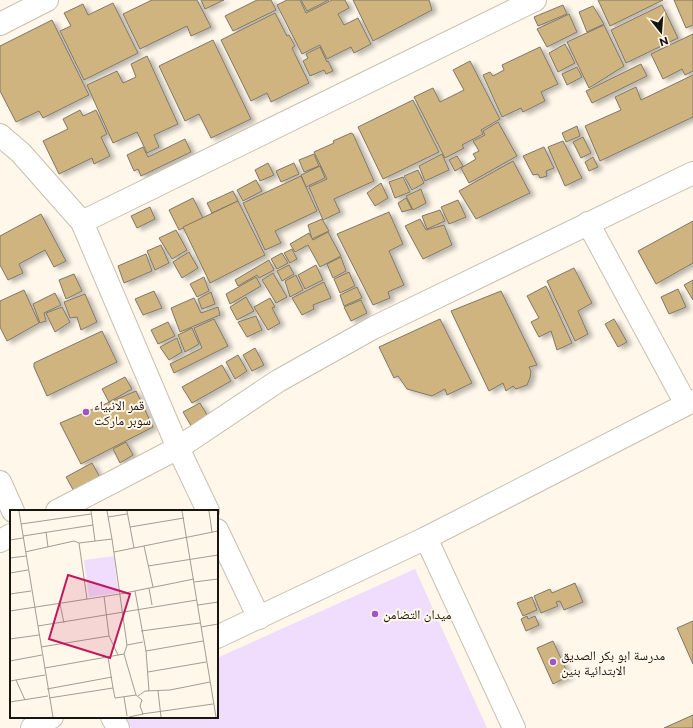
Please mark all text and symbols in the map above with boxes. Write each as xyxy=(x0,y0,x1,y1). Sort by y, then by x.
north arrow xyxy=(641,12,681,52)
text: N xyxy=(658,34,670,50)
place label: قمر الانبياء سوبر ماركت xyxy=(94,397,151,429)
marker: قمر الانبياء سوبر ماركت xyxy=(81,407,91,417)
inset map xyxy=(10,510,218,718)
place label: ميدان التضامن xyxy=(383,606,451,623)
marker: ميدان التضامن xyxy=(370,609,380,619)
place label: مدرسة ابو بكر الصديق الابتدائية بنين xyxy=(561,647,665,679)
marker: مدرسة ابو بكر الصديق الابتدائية بنين xyxy=(548,657,558,667)

